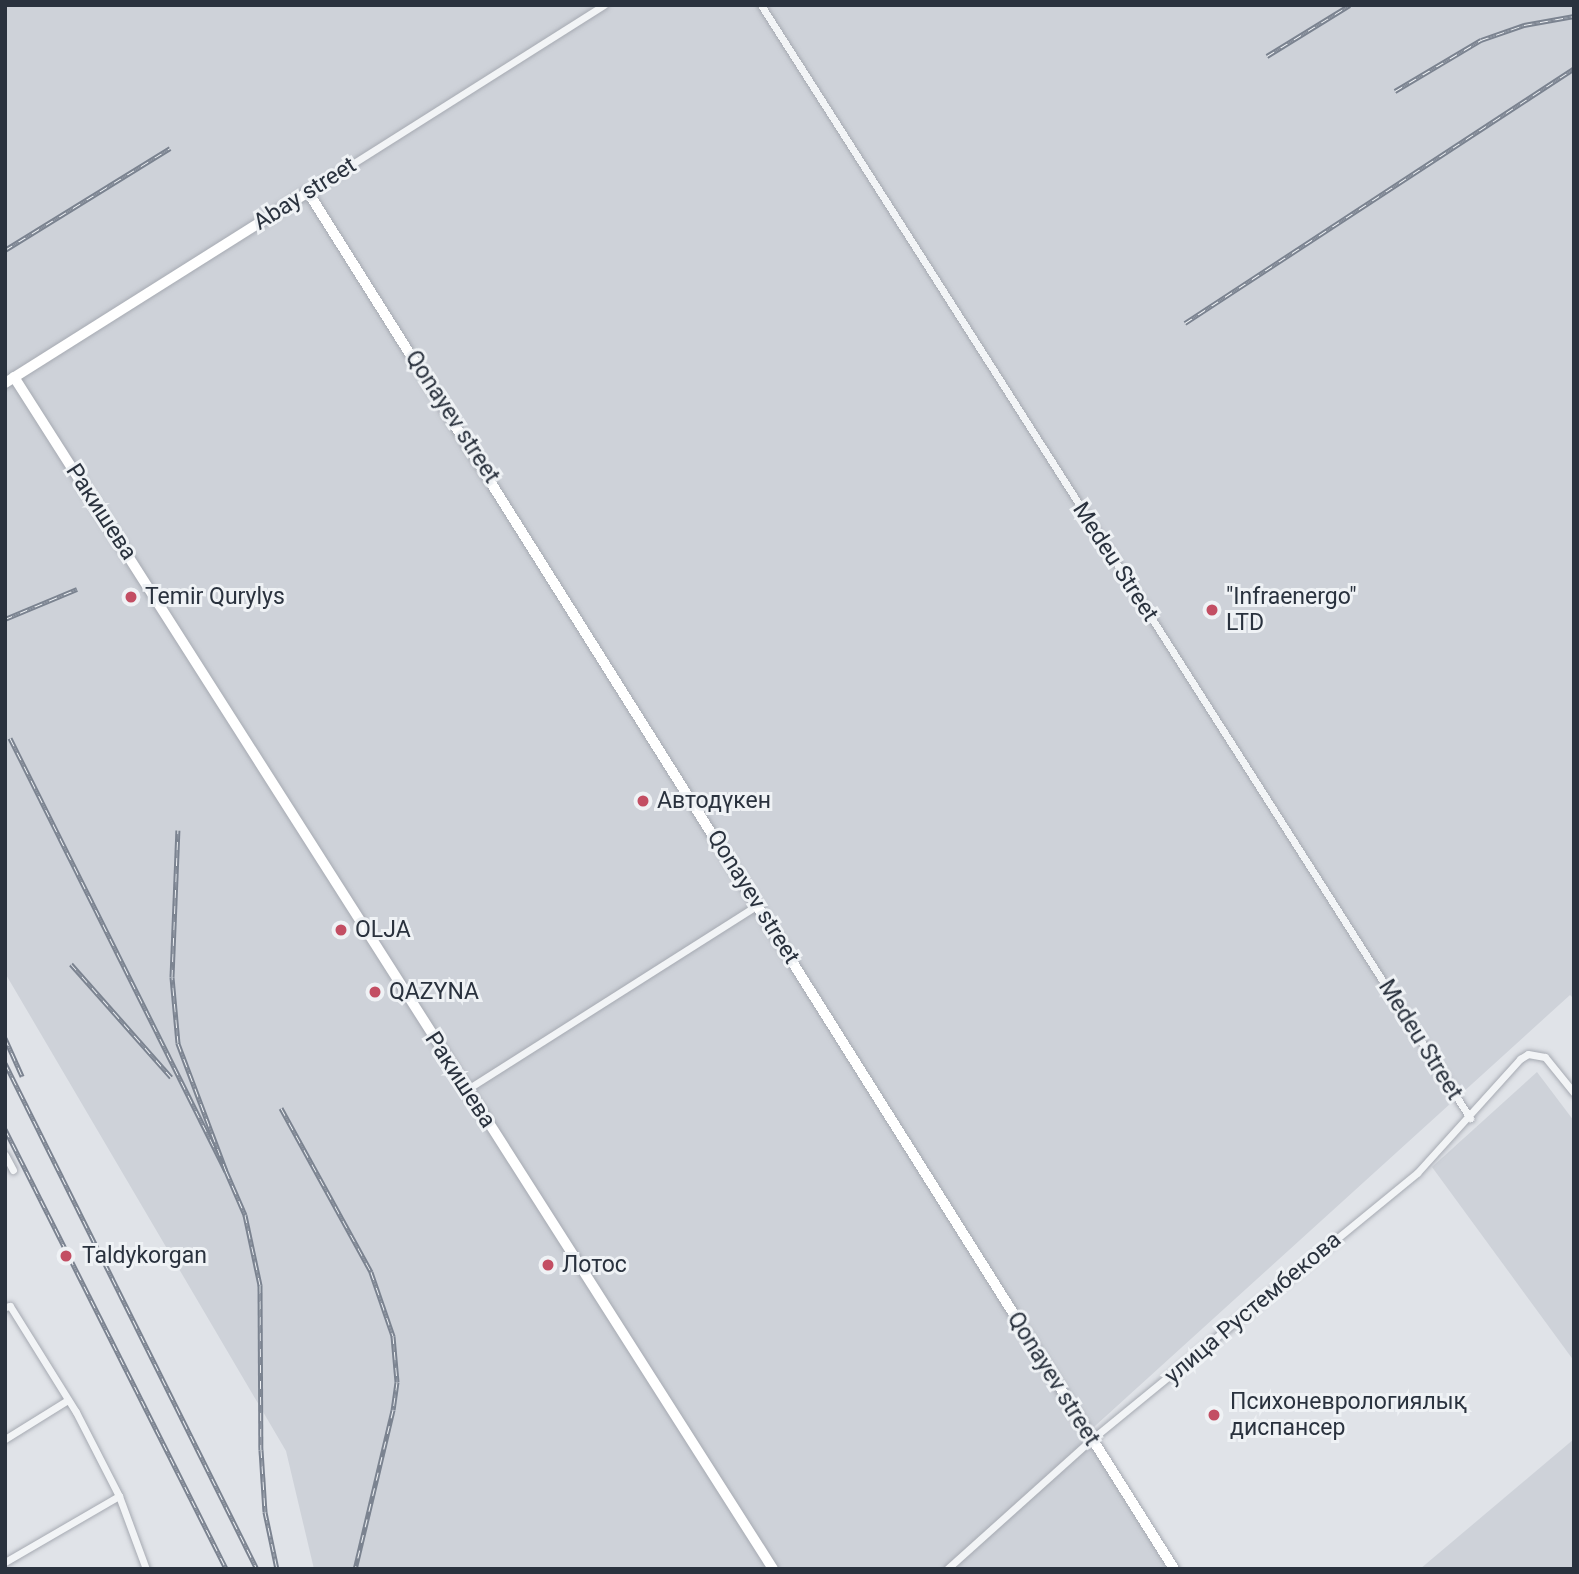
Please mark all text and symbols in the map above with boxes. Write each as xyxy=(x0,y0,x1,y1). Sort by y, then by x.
street label: Abay street xyxy=(249,152,361,236)
street label: Qonayev street xyxy=(399,346,505,488)
street label: Ракишева xyxy=(60,459,142,565)
street label: Medeu Street xyxy=(1066,497,1164,627)
place label: Temir Qurylys xyxy=(145,583,285,611)
place label: "Infraenergo" LTD xyxy=(1226,583,1357,637)
marker: Temir Qurylys xyxy=(123,589,139,605)
marker: "Infraenergo" LTD xyxy=(1204,602,1220,618)
place label: Автодүкен xyxy=(657,787,771,815)
marker: Автодүкен xyxy=(635,793,651,809)
street label: Qonayev street xyxy=(701,825,805,969)
place label: OLJA xyxy=(355,916,411,944)
marker: OLJA xyxy=(333,922,349,938)
street label: Medeu Street xyxy=(1372,975,1468,1105)
place label: QAZYNA xyxy=(389,978,479,1006)
marker: QAZYNA xyxy=(367,984,383,1000)
street label: Ракишева xyxy=(419,1027,501,1133)
street label: улица Рустембекова xyxy=(1159,1226,1347,1390)
place label: Taldykorgan xyxy=(82,1242,207,1270)
marker: Taldykorgan xyxy=(56,1246,76,1266)
place label: Лотос xyxy=(562,1251,627,1279)
marker: Лотос xyxy=(540,1257,556,1273)
street label: Qonayev street xyxy=(1001,1307,1105,1451)
place label: Психоневрологиялық диспансер xyxy=(1230,1388,1467,1442)
marker: Психоневрологиялық диспансер xyxy=(1204,1405,1224,1425)

